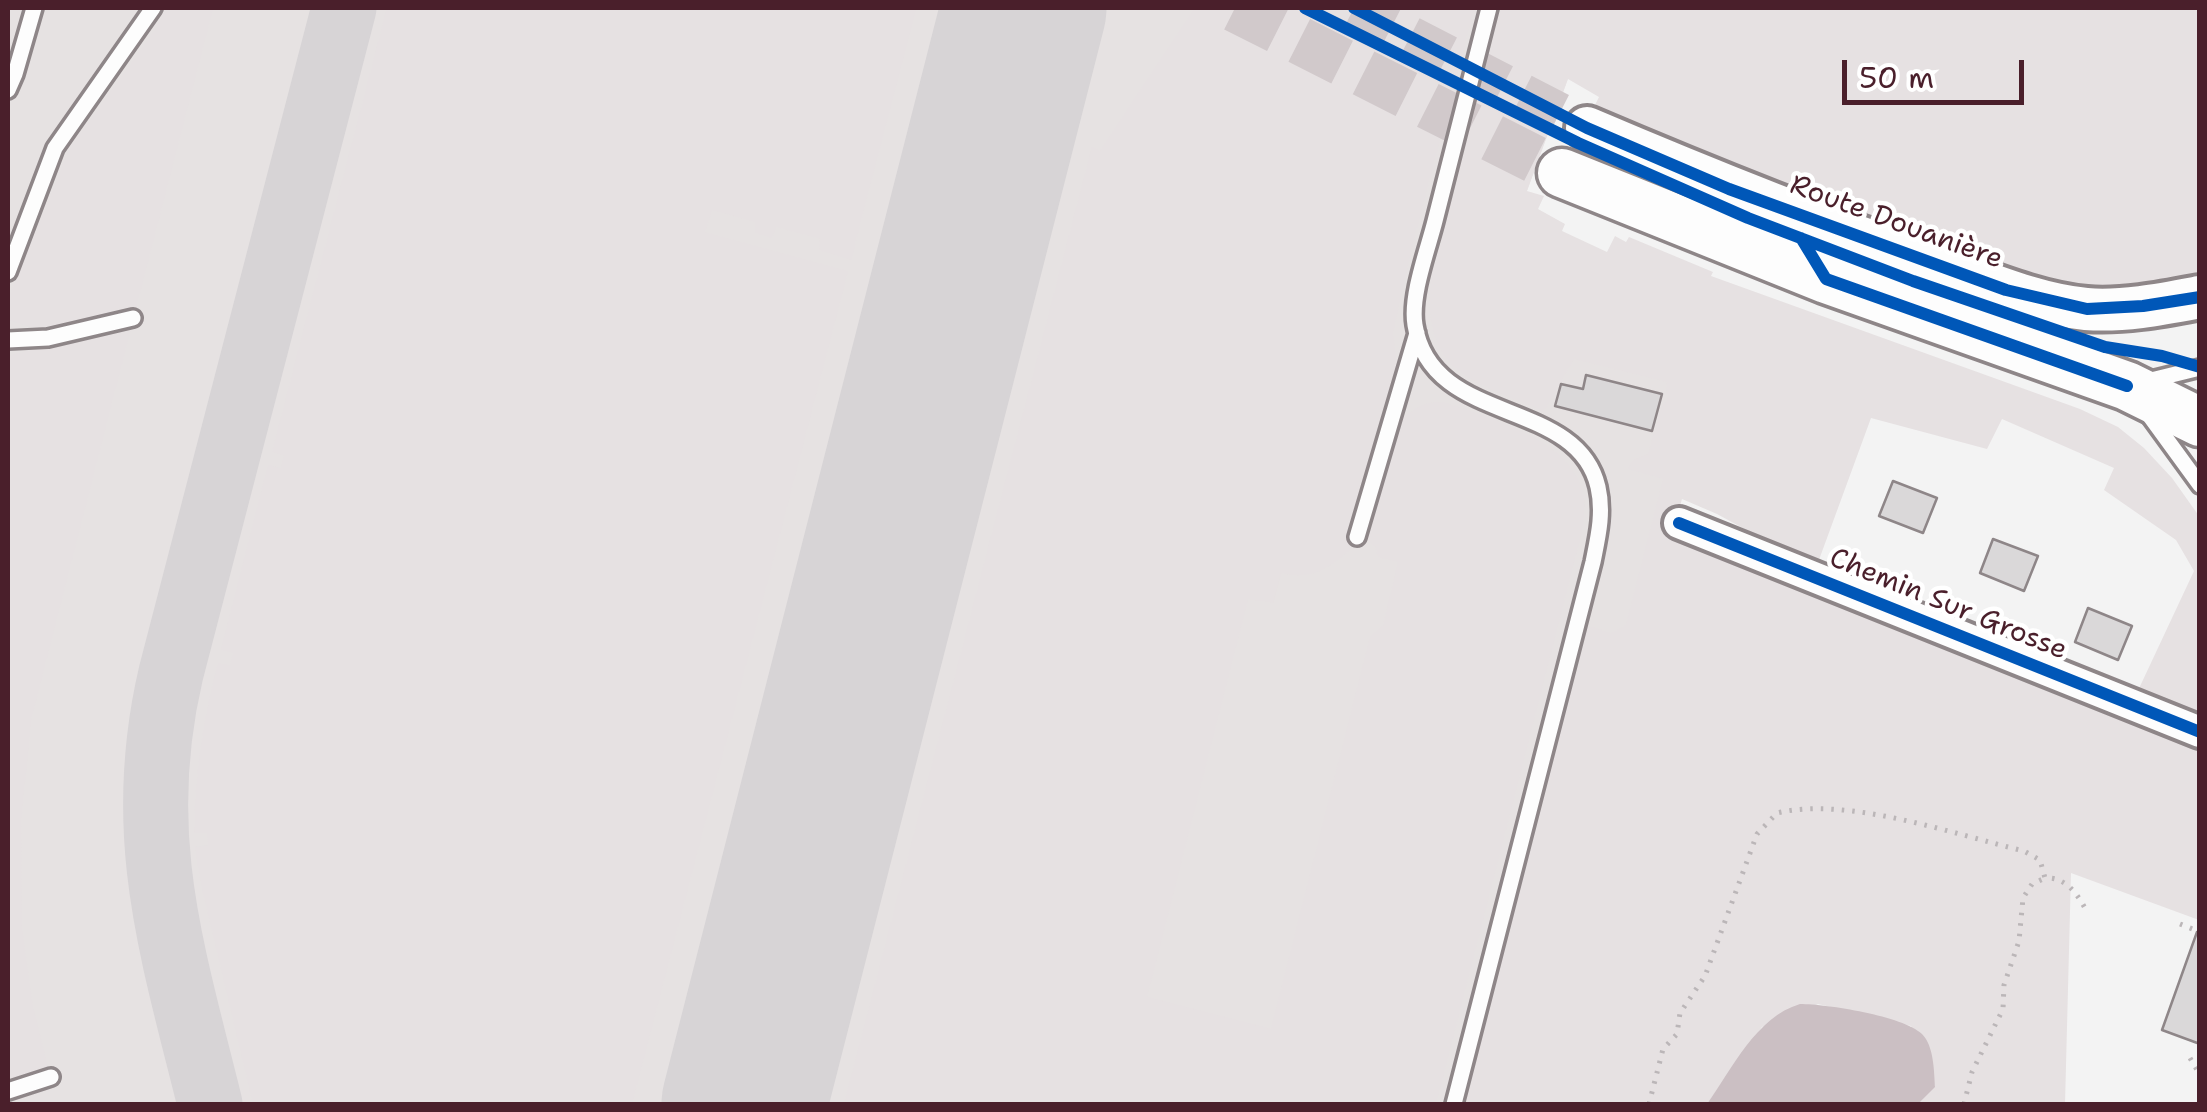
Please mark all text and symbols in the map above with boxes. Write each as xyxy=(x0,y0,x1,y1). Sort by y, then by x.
scale bar xyxy=(1847,40,2030,102)
text: 50 m xyxy=(1859,57,1934,98)
street label: Route Douanière xyxy=(1785,169,2007,277)
street label: Chemin Sur Grosse xyxy=(1824,542,2072,668)

